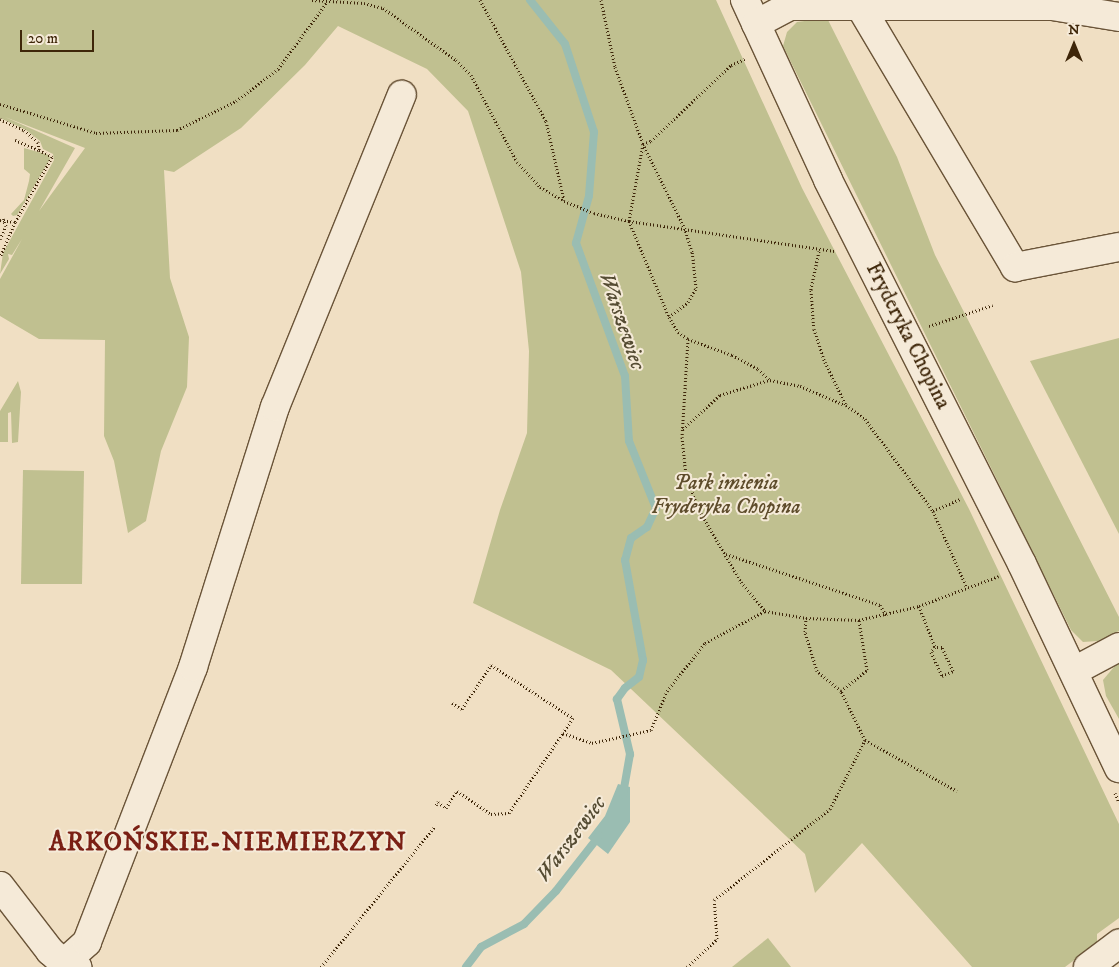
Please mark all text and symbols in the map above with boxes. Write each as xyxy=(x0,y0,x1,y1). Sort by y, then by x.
scale bar xyxy=(22,20,96,52)
north arrow xyxy=(1049,20,1099,70)
text: N xyxy=(1068,21,1080,39)
text: 20 m xyxy=(28,29,58,48)
street label: Fryderyka Chopina xyxy=(860,259,956,413)
water label: Warszewiec xyxy=(593,269,651,373)
park label: Park imienia Fryderyka Chopina xyxy=(651,470,801,520)
water label: Warszewiec xyxy=(530,791,612,887)
district label: ARKOŃSKIE-NIEMIERZYN xyxy=(47,827,409,859)

